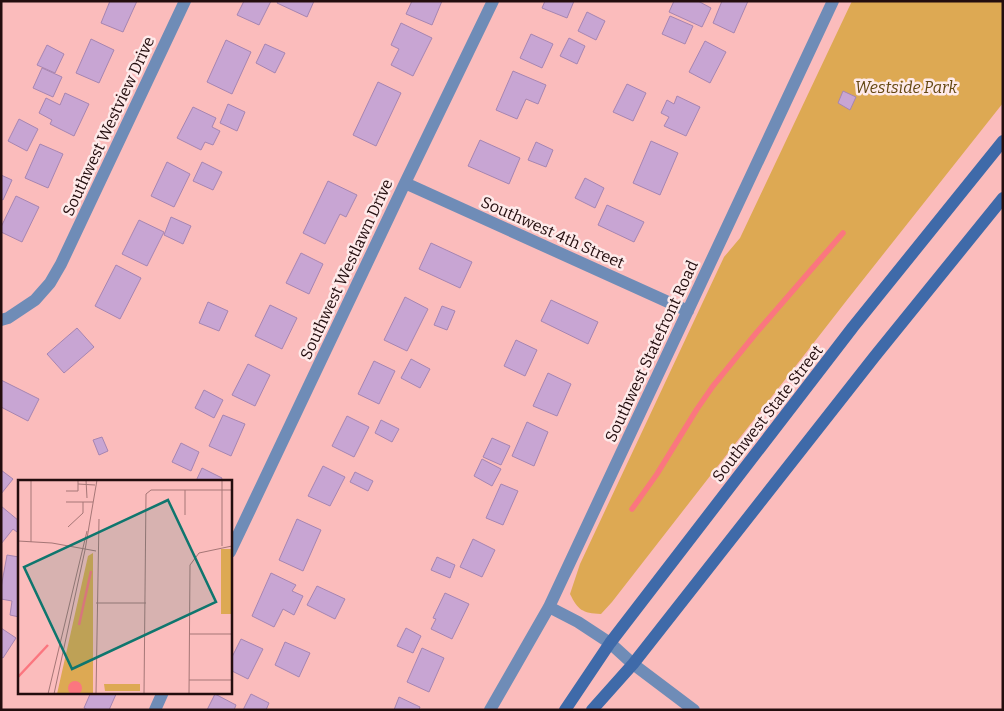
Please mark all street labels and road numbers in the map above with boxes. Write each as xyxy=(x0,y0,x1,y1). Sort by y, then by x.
street label: Southwest Westview Drive xyxy=(58,33,158,219)
street label: Southwest Westlawn Drive xyxy=(296,176,397,363)
street label: Southwest 4th Street xyxy=(478,192,628,273)
street label: Southwest Statefront Road xyxy=(601,257,702,445)
street label: Southwest State Street xyxy=(708,341,827,485)

